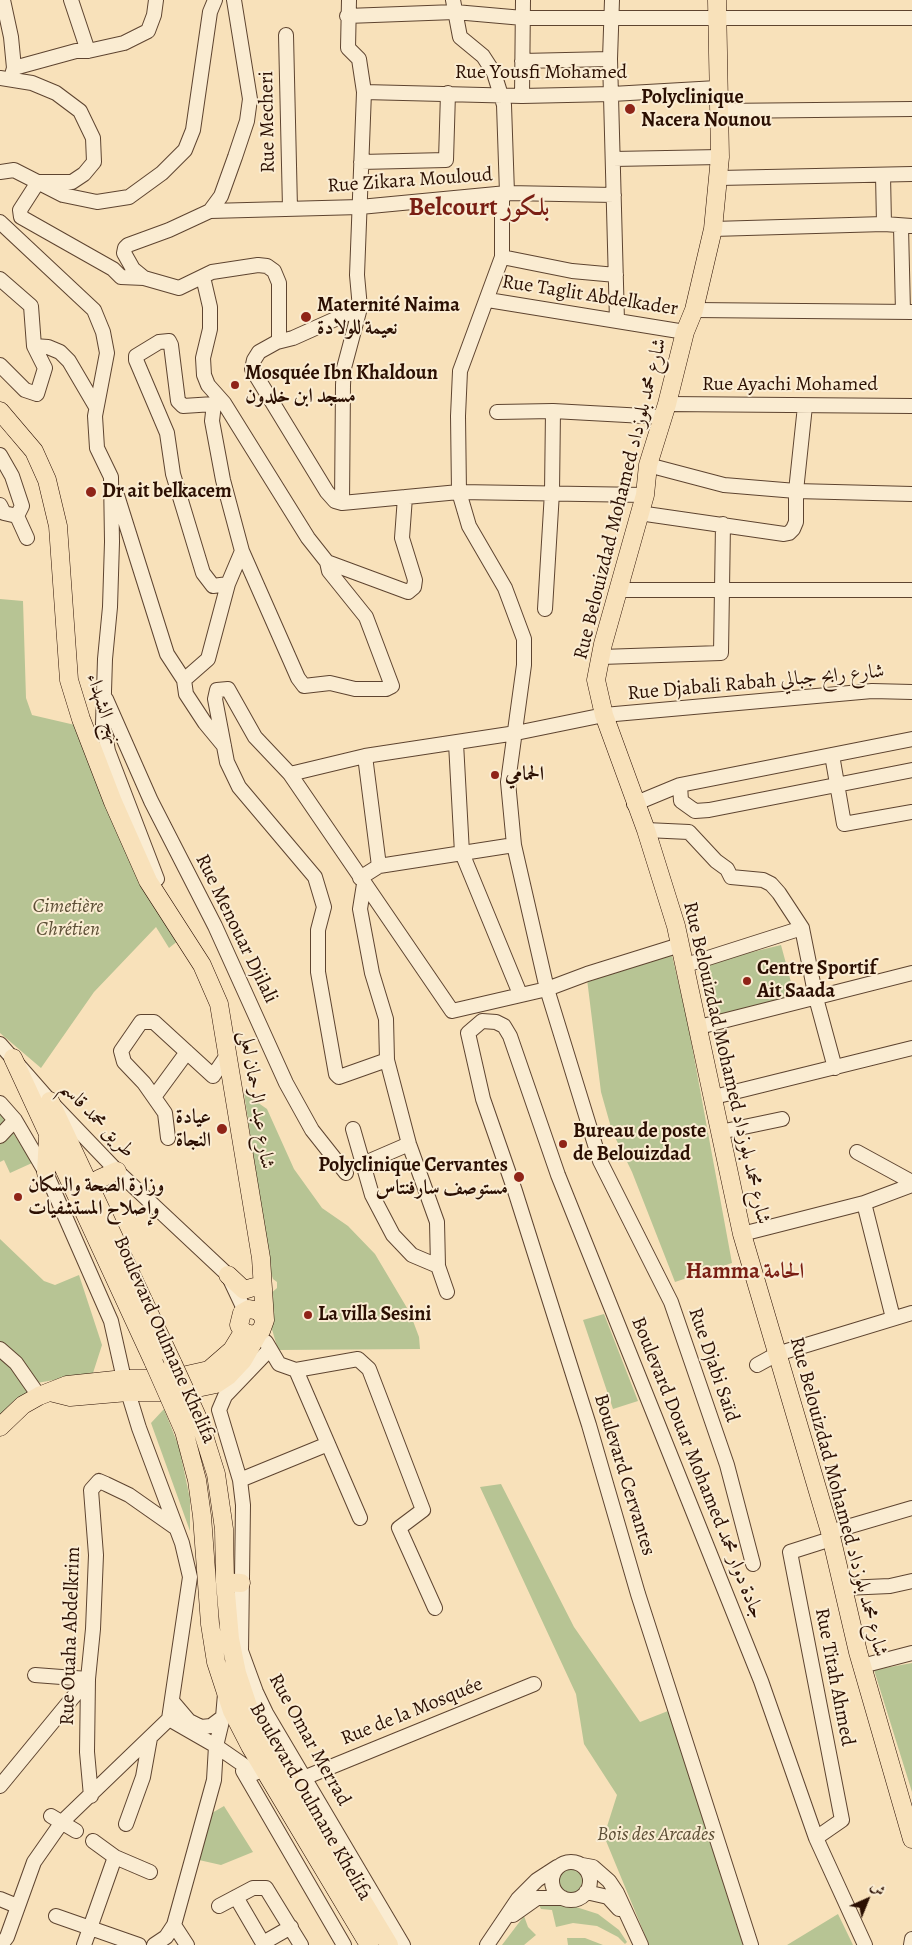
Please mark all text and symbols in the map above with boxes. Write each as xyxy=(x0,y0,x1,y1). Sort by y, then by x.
street label: Rue Yousfi Mohamed xyxy=(455,61,627,85)
street label: Rue Mecheri xyxy=(255,71,281,173)
place label: Polyclinique Nacera Nounou xyxy=(641,86,772,133)
marker: Polyclinique Nacera Nounou xyxy=(623,102,637,116)
street label: Rue Zikara Mouloud xyxy=(327,163,493,199)
district label: Belcourt بلكور xyxy=(408,194,550,224)
street label: Rue Taglit Abdelkader xyxy=(500,270,680,322)
place label: Maternité Naima نعيمة للولادة xyxy=(317,294,460,341)
marker: Maternité Naima نعيمة للولادة xyxy=(299,310,313,324)
street label: Rue Belouizdad Mohamed شارع محمد بلوزداد xyxy=(569,336,673,662)
place label: Mosquée Ibn Khaldoun مسجد ابن خلدون xyxy=(245,362,438,409)
street label: Rue Ayachi Mohamed xyxy=(702,373,878,397)
marker: Mosquée Ibn Khaldoun مسجد ابن خلدون xyxy=(229,379,241,391)
place label: Dr ait belkacem xyxy=(102,480,232,504)
marker: Dr ait belkacem xyxy=(84,485,98,499)
street label: Rue Djabali Rabah شارع رابح جبالي xyxy=(627,660,885,706)
street label: نهج الشهداء xyxy=(80,670,126,748)
place label: الحمامي xyxy=(505,763,544,787)
marker: الحمامي xyxy=(489,769,501,781)
street label: Rue Menouar Djilali xyxy=(189,851,283,1007)
park label: Cimetière Chrétien xyxy=(33,895,103,942)
street label: Rue Belouizdad Mohamed شارع محمد بلوزداد xyxy=(677,899,775,1227)
place label: Centre Sportif Ait Saada xyxy=(757,957,876,1004)
marker: Centre Sportif Ait Saada xyxy=(741,975,753,987)
street label: شارع عبد الرحمان لعلى xyxy=(233,1029,279,1171)
street label: طريق محمد قاسم xyxy=(55,1077,139,1163)
place label: عيادة النجاة xyxy=(176,1106,211,1153)
place label: Bureau de poste de Belouizdad xyxy=(573,1120,706,1167)
marker: عيادة النجاة xyxy=(215,1122,229,1136)
marker: Bureau de poste de Belouizdad xyxy=(557,1138,569,1150)
place label: Polyclinique Cervantes مستوصف سارفنتاس xyxy=(318,1154,508,1201)
marker: Polyclinique Cervantes مستوصف سارفنتاس xyxy=(512,1170,526,1184)
place label: وزارة الصحة والسكان وإصلاح المستشفيات xyxy=(28,1174,164,1221)
marker: وزارة الصحة والسكان وإصلاح المستشفيات xyxy=(12,1191,24,1203)
street label: Boulevard Oulmane Khelifa xyxy=(107,1233,221,1447)
district label: Hamma الحامة xyxy=(686,1260,804,1286)
place label: La villa Sesini xyxy=(318,1303,431,1327)
street label: Rue Djabi Saïd xyxy=(682,1305,744,1425)
marker: La villa Sesini xyxy=(302,1309,314,1321)
street label: Boulevard Douar Mohamed جادة دوار محمد xyxy=(625,1314,769,1622)
street label: Rue Belouizdad Mohamed شارع محمد بلوزداد xyxy=(784,1334,892,1660)
street label: Boulevard Cervantes xyxy=(588,1391,660,1559)
street label: Rue Ouaha Abdelkrim xyxy=(56,1546,86,1726)
street label: Rue Titah Ahmed xyxy=(809,1606,859,1748)
street label: Rue Omar Merrad xyxy=(263,1670,355,1810)
street label: Rue de la Mosquée xyxy=(338,1673,486,1751)
street label: Boulevard Oulmane Khelifa xyxy=(244,1699,376,1905)
park label: Bois des Arcades xyxy=(597,1823,715,1847)
north arrow xyxy=(842,1875,892,1925)
text: ش xyxy=(866,1877,889,1901)

